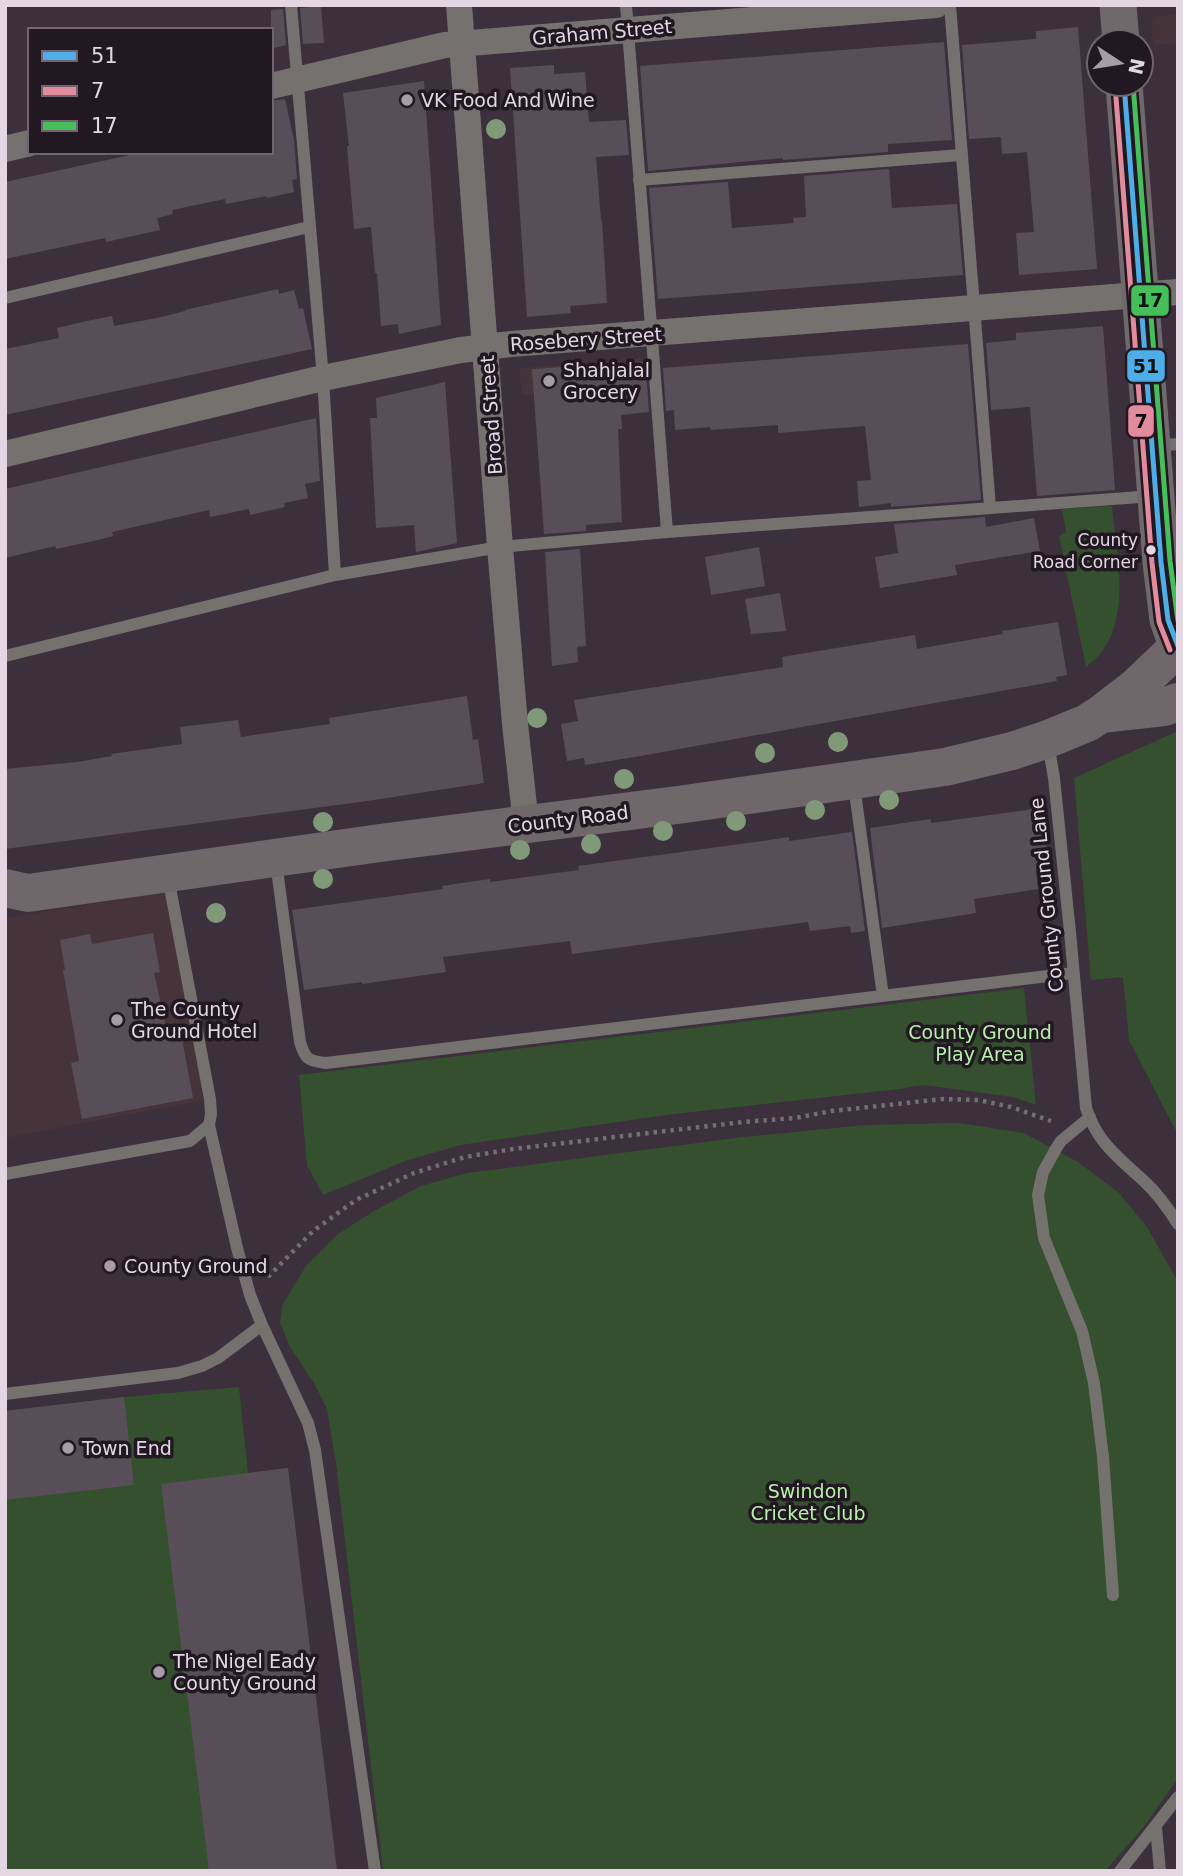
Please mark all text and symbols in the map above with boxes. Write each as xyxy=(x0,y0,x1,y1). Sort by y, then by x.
street label: Graham Street xyxy=(531,15,673,49)
legend xyxy=(28,28,273,154)
north arrow xyxy=(1085,28,1155,98)
text: 51 xyxy=(91,44,118,68)
text: N xyxy=(1124,56,1149,77)
text: 7 xyxy=(91,79,104,103)
place label: VK Food And Wine xyxy=(421,89,595,111)
marker: VK Food And Wine xyxy=(399,92,415,108)
text: 17 xyxy=(91,114,118,138)
line badge: 17 xyxy=(1130,284,1170,317)
text: 17 xyxy=(1137,289,1163,311)
street label: Rosebery Street xyxy=(509,323,663,355)
line badge: 51 xyxy=(1126,349,1166,383)
street label: Broad Street xyxy=(476,355,506,475)
text: 51 xyxy=(1133,355,1159,377)
place label: Shahjalal Grocery xyxy=(563,359,650,403)
marker: Shahjalal Grocery xyxy=(541,373,557,389)
line badge: 7 xyxy=(1127,404,1155,438)
text: 7 xyxy=(1134,410,1148,432)
place label: County Road Corner xyxy=(1033,530,1138,572)
marker: County Road Corner xyxy=(1144,543,1158,557)
street label: County Ground Lane xyxy=(1025,797,1067,993)
street label: County Road xyxy=(506,801,630,837)
place label: The County Ground Hotel xyxy=(130,998,257,1042)
marker: The County Ground Hotel xyxy=(109,1012,125,1028)
park label: County Ground Play Area xyxy=(908,1021,1052,1065)
place label: County Ground xyxy=(124,1255,268,1277)
marker: County Ground xyxy=(102,1258,118,1274)
place label: Town End xyxy=(81,1437,172,1459)
marker: Town End xyxy=(60,1440,76,1456)
park label: Swindon Cricket Club xyxy=(751,1480,865,1524)
place label: The Nigel Eady County Ground xyxy=(172,1650,317,1694)
marker: The Nigel Eady County Ground xyxy=(151,1664,167,1680)

